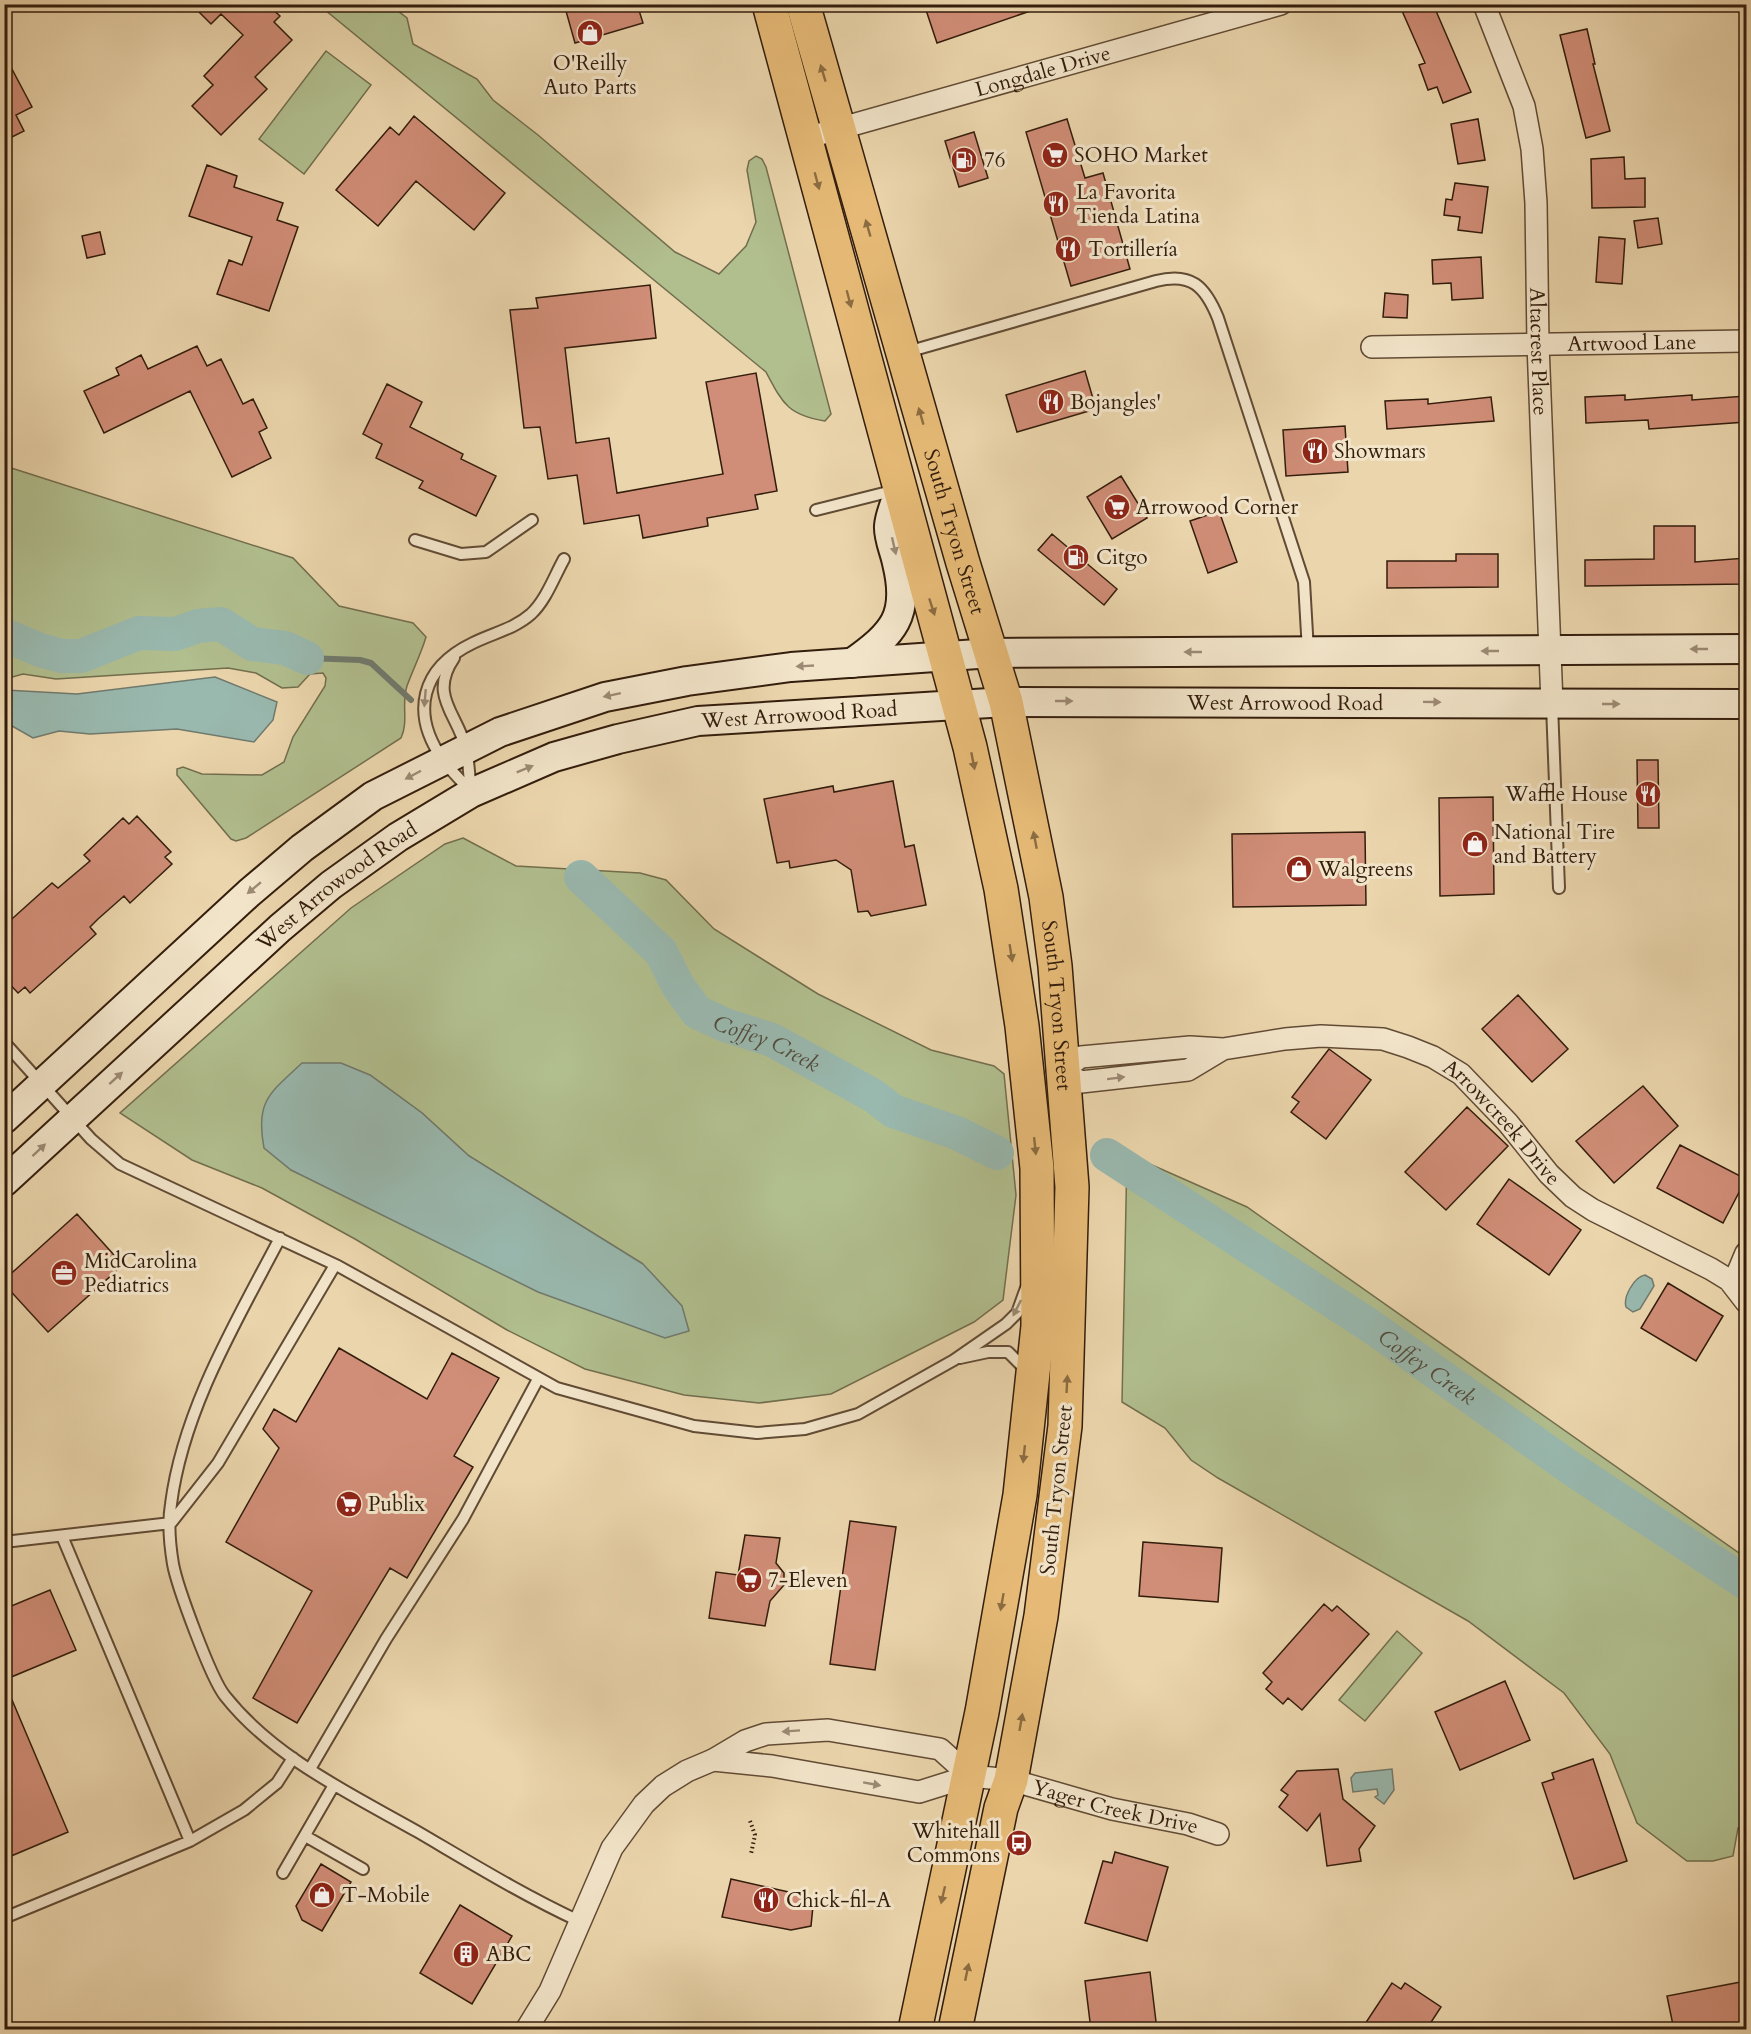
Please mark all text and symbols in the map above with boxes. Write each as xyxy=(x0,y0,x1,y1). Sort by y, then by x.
shop icon: O'Reilly Auto Parts xyxy=(575,18,605,48)
street label: Longdale Drive xyxy=(972,39,1114,105)
place label: O'Reilly Auto Parts xyxy=(544,49,636,102)
one-way arrow xyxy=(818,64,827,82)
supermarket icon: SOHO Market xyxy=(1040,140,1070,170)
place label: SOHO Market xyxy=(1074,141,1208,170)
fuel station icon: 76 xyxy=(949,145,979,175)
place label: 76 xyxy=(984,146,1006,175)
one-way arrow xyxy=(813,172,822,190)
place label: La Favorita Tienda Latina xyxy=(1076,178,1200,231)
restaurant icon: La Favorita Tienda Latina xyxy=(1041,189,1071,219)
one-way arrow xyxy=(863,219,872,237)
restaurant icon: Tortillería xyxy=(1053,234,1083,264)
place label: Tortillería xyxy=(1088,235,1178,264)
street label: Altacrest Place xyxy=(1522,287,1555,416)
one-way arrow xyxy=(844,290,854,308)
street label: Artwood Lane xyxy=(1567,328,1697,359)
restaurant icon: Bojangles' xyxy=(1036,387,1066,417)
place label: Bojangles' xyxy=(1070,388,1161,417)
one-way arrow xyxy=(916,407,925,425)
restaurant icon: Showmars xyxy=(1300,436,1330,466)
place label: Showmars xyxy=(1334,437,1426,466)
street label: South Tryon Street xyxy=(916,446,992,618)
supermarket icon: Arrowood Corner xyxy=(1102,492,1132,522)
place label: Arrowood Corner xyxy=(1136,493,1299,522)
one-way arrow xyxy=(889,537,899,555)
fuel station icon: Citgo xyxy=(1061,542,1091,572)
place label: Citgo xyxy=(1096,543,1148,572)
one-way arrow xyxy=(928,598,938,616)
one-way arrow xyxy=(1690,644,1709,654)
one-way arrow xyxy=(1481,646,1500,656)
one-way arrow xyxy=(1183,647,1202,657)
one-way arrow xyxy=(796,661,815,671)
one-way arrow xyxy=(420,688,430,707)
street label: West Arrowood Road xyxy=(1186,688,1383,718)
one-way arrow xyxy=(603,691,622,701)
street label: West Arrowood Road xyxy=(700,695,898,736)
one-way arrow xyxy=(1055,696,1074,706)
one-way arrow xyxy=(1423,697,1442,707)
one-way arrow xyxy=(1601,699,1620,709)
one-way arrow xyxy=(969,752,978,771)
one-way arrow xyxy=(516,764,534,773)
one-way arrow xyxy=(404,770,421,780)
restaurant icon: Waffle House xyxy=(1633,779,1663,809)
place label: Waffle House xyxy=(1504,780,1628,809)
street label: West Arrowood Road xyxy=(250,815,423,958)
place label: National Tire and Battery xyxy=(1494,818,1615,871)
shop icon: National Tire and Battery xyxy=(1460,829,1490,859)
one-way arrow xyxy=(1030,830,1039,849)
shop icon: Walgreens xyxy=(1284,854,1314,884)
place label: Walgreens xyxy=(1317,855,1413,884)
one-way arrow xyxy=(247,881,262,894)
street label: South Tryon Street xyxy=(1034,919,1079,1092)
one-way arrow xyxy=(1007,943,1016,962)
water label: Coffey Creek xyxy=(708,1007,825,1079)
street label: Arrowcreek Drive xyxy=(1437,1052,1566,1192)
one-way arrow xyxy=(108,1072,123,1085)
one-way arrow xyxy=(1106,1073,1125,1083)
one-way arrow xyxy=(1030,1137,1040,1156)
one-way arrow xyxy=(31,1143,46,1157)
place label: MidCarolina Pediatrics xyxy=(84,1247,197,1300)
office icon: MidCarolina Pediatrics xyxy=(49,1258,79,1288)
one-way arrow xyxy=(1013,1299,1023,1317)
water label: Coffey Creek xyxy=(1372,1322,1482,1412)
one-way arrow xyxy=(1062,1374,1071,1393)
street label: South Tryon Street xyxy=(1033,1403,1080,1577)
one-way arrow xyxy=(1019,1445,1029,1464)
supermarket icon: Publix xyxy=(334,1489,364,1519)
place label: Publix xyxy=(368,1490,425,1519)
supermarket icon: 7-Eleven xyxy=(734,1565,764,1595)
place label: 7-Eleven xyxy=(768,1566,848,1595)
one-way arrow xyxy=(997,1593,1006,1612)
one-way arrow xyxy=(1017,1713,1026,1732)
one-way arrow xyxy=(781,1727,800,1736)
street label: Yager Creek Drive xyxy=(1029,1773,1202,1841)
one-way arrow xyxy=(862,1780,881,1789)
place label: Whitehall Commons xyxy=(907,1817,1000,1870)
bus stop icon: Whitehall Commons xyxy=(1004,1828,1034,1858)
shop icon: T-Mobile xyxy=(307,1880,337,1910)
place label: T-Mobile xyxy=(342,1881,430,1910)
restaurant icon: Chick-fil-A xyxy=(751,1885,781,1915)
place label: Chick-fil-A xyxy=(786,1886,891,1915)
one-way arrow xyxy=(938,1886,948,1904)
building icon: ABC xyxy=(451,1939,481,1969)
place label: ABC xyxy=(486,1940,531,1969)
one-way arrow xyxy=(963,1963,972,1982)

